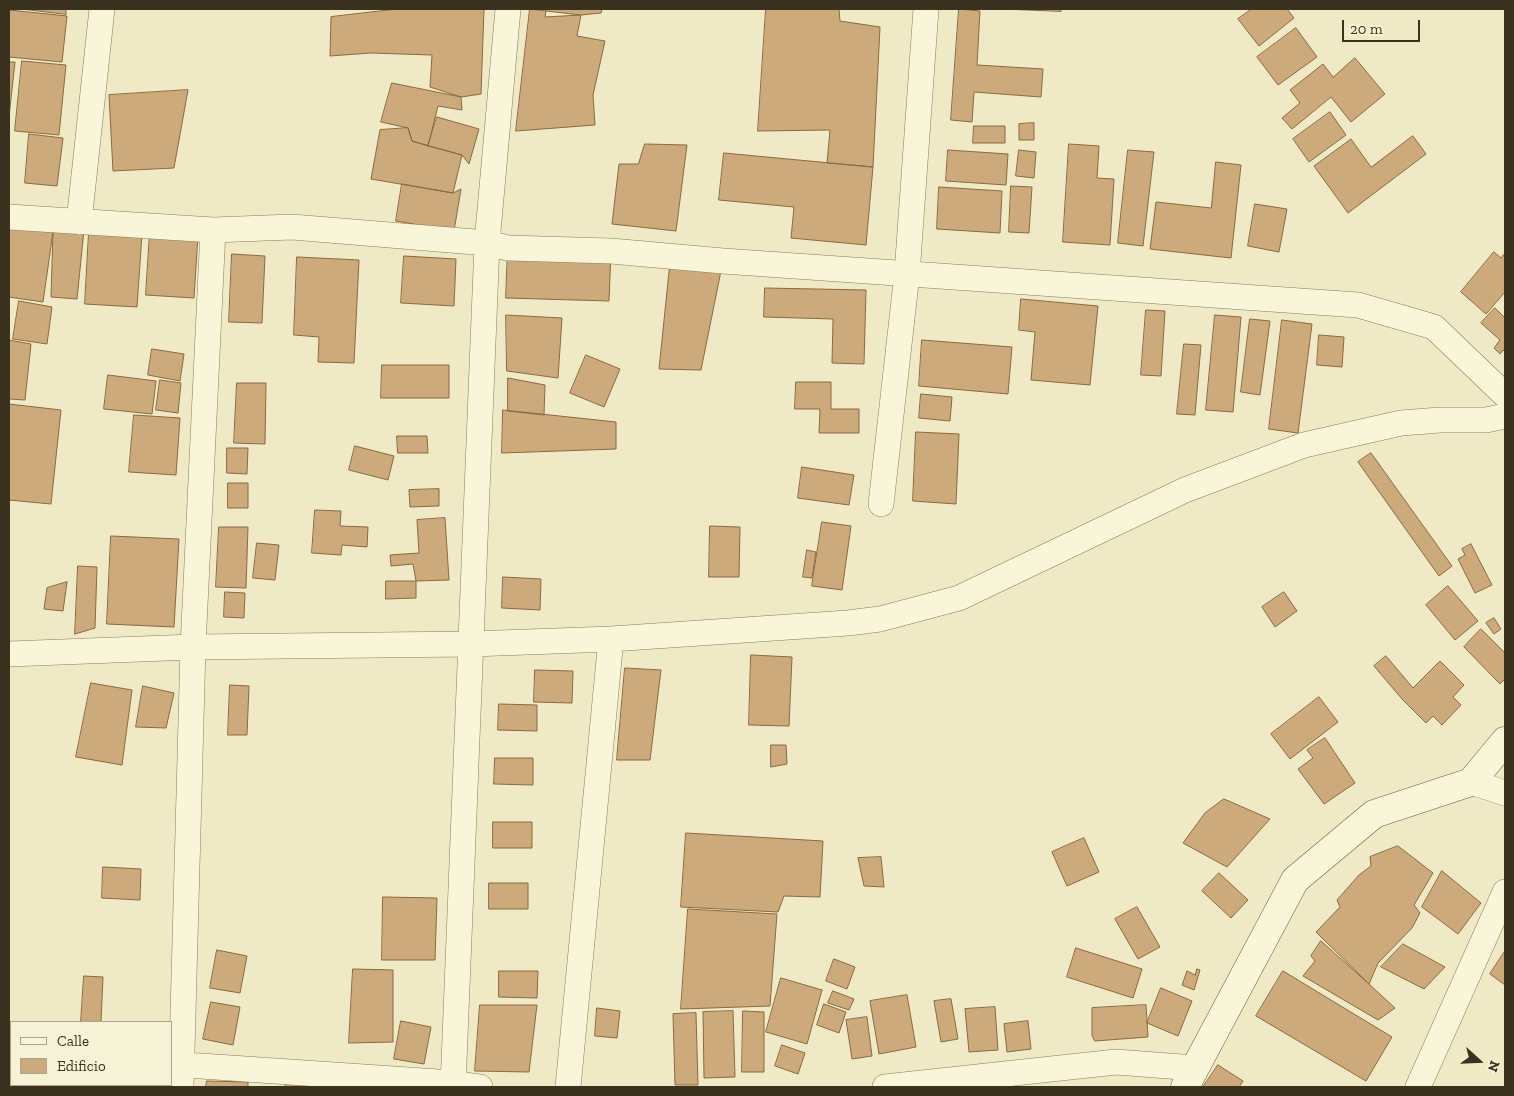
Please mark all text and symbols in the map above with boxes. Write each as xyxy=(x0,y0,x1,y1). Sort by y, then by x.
scale bar xyxy=(1344,10,1422,42)
text: 20 m xyxy=(1350,20,1383,38)
legend xyxy=(10,1021,172,1086)
text: Calle xyxy=(57,1032,89,1050)
north arrow xyxy=(1454,1036,1504,1086)
text: Edificio xyxy=(57,1057,106,1075)
text: N xyxy=(1484,1058,1503,1074)

